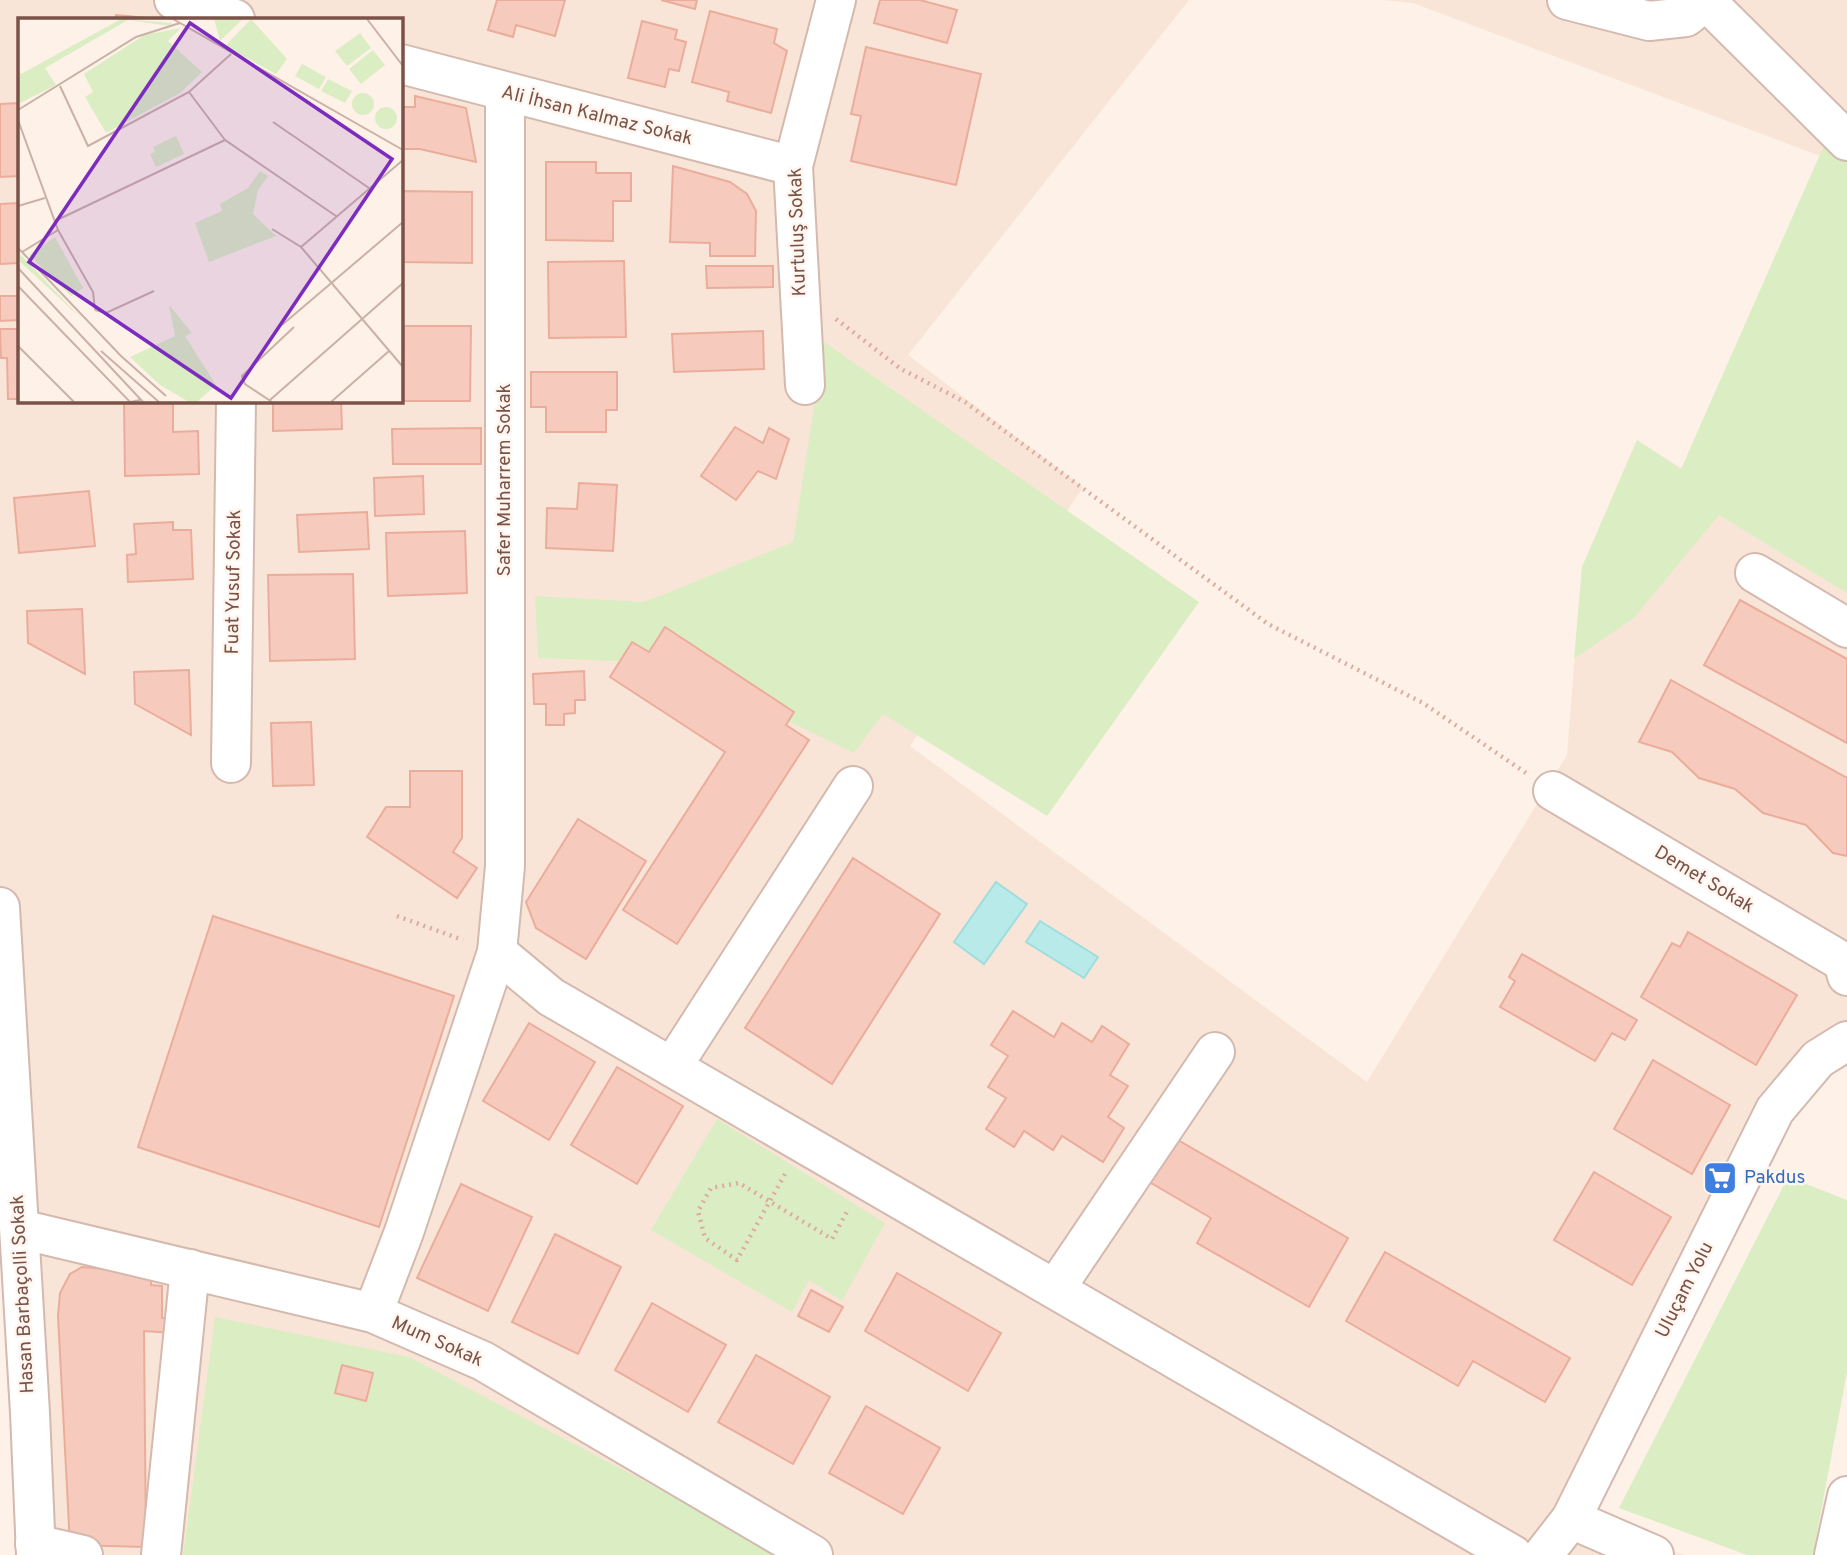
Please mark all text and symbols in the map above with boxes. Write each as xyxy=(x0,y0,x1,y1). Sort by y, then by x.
inset map xyxy=(18,18,402,402)
street label: Ali İhsan Kalmaz Sokak xyxy=(499,80,695,151)
street label: Kurtuluş Sokak xyxy=(784,167,812,297)
street label: Safer Muharrem Sokak xyxy=(493,383,517,577)
street label: Fuat Yusuf Sokak xyxy=(221,509,247,655)
street label: Demet Sokak xyxy=(1650,841,1758,919)
supermarket icon: Pakdus xyxy=(1701,1159,1739,1197)
place label: Pakdus xyxy=(1744,1166,1805,1190)
street label: Hasan Barbaçolli Sokak xyxy=(6,1194,40,1394)
street label: Uluçam Yolu xyxy=(1651,1238,1719,1342)
street label: Mum Sokak xyxy=(387,1311,487,1373)

